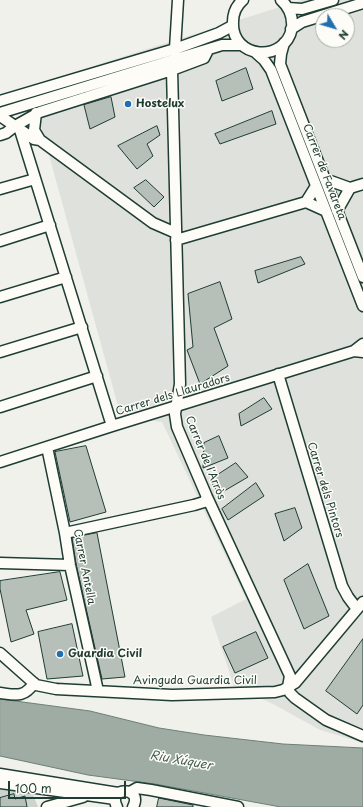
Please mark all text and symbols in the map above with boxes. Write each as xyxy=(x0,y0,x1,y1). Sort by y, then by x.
north arrow xyxy=(315,8,355,48)
text: N xyxy=(335,26,353,44)
place label: Hostelux xyxy=(136,97,184,111)
marker: Hostelux xyxy=(123,99,133,109)
street label: Carrer de Favareta xyxy=(300,122,348,222)
street label: Carrer dels Llauradors xyxy=(114,371,232,419)
street label: Carrer de l'Arròs xyxy=(182,414,228,502)
street label: Carrer dels Pintors xyxy=(304,441,346,539)
street label: Carrer Antella xyxy=(70,528,98,606)
place label: Guardia Civil xyxy=(68,647,142,661)
marker: Guardia Civil xyxy=(55,649,65,659)
street label: Avinguda Guardia Civil xyxy=(133,674,257,688)
water label: Riu Xúquer xyxy=(149,748,213,774)
scale bar xyxy=(10,773,128,799)
text: 100 m xyxy=(15,779,52,797)

